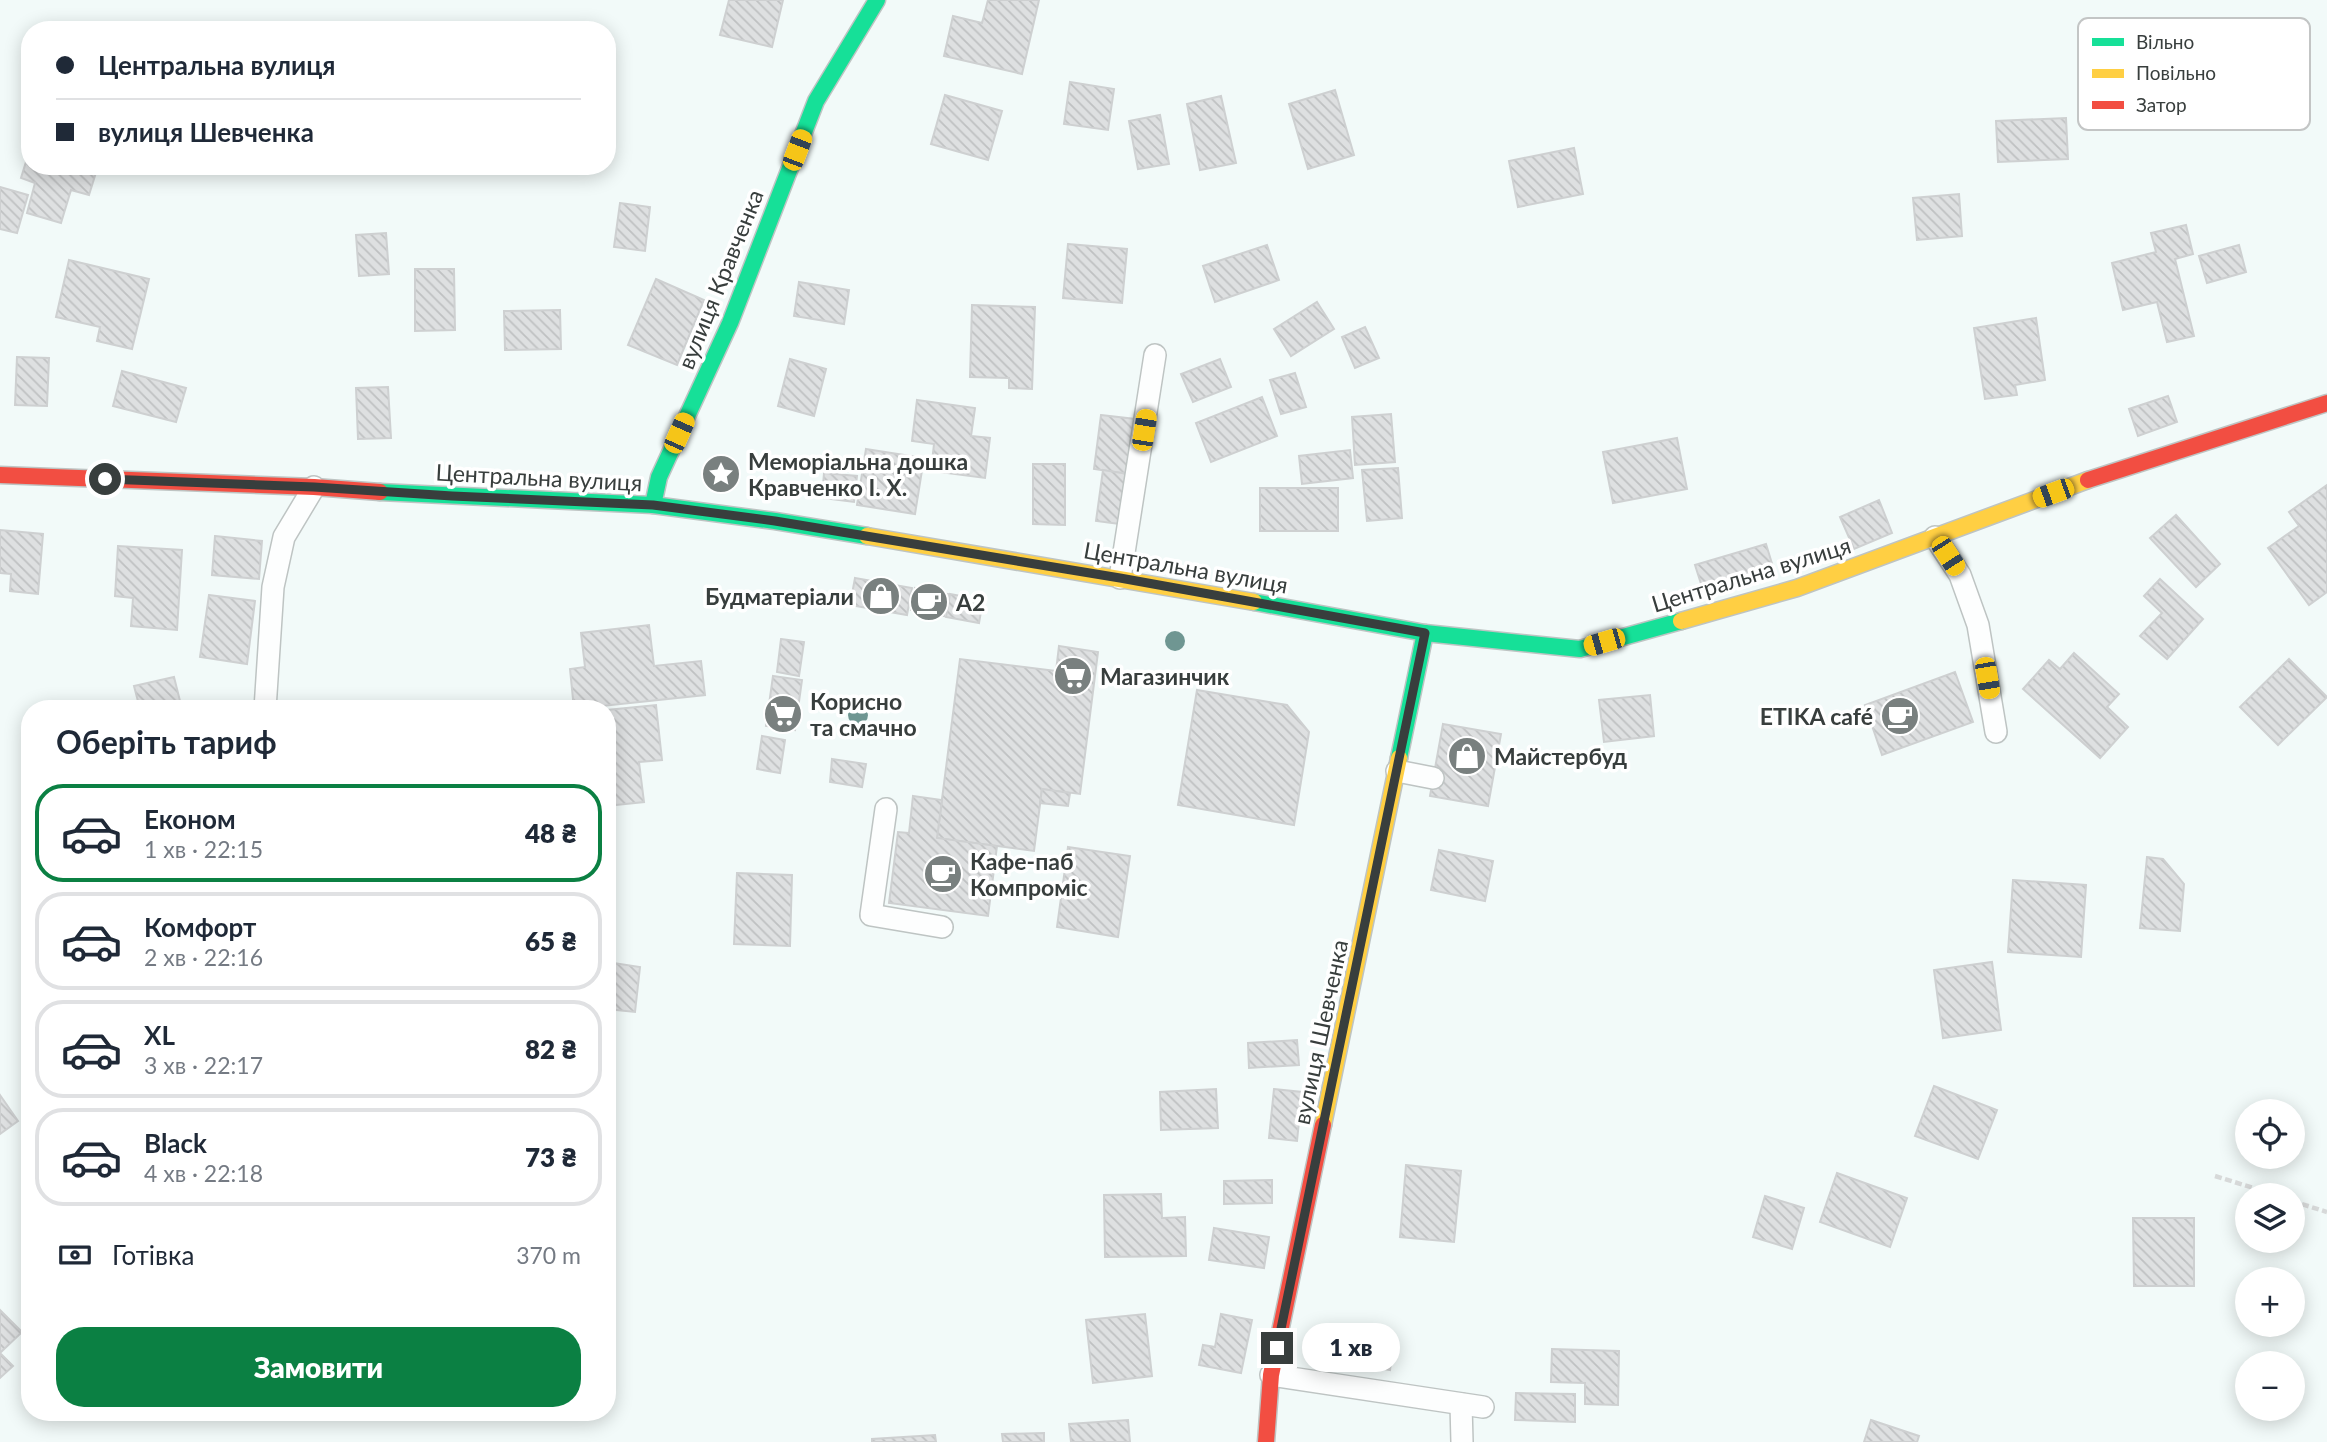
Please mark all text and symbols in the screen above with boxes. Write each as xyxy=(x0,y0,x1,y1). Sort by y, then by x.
legend xyxy=(2078,18,2310,130)
text: Вільно xyxy=(2136,30,2194,53)
text: Центральна вулиця xyxy=(98,49,336,81)
text: Повільно xyxy=(2136,61,2216,84)
text: Затор xyxy=(2136,93,2187,116)
text: вулиця Шевченка xyxy=(98,116,314,148)
car xyxy=(780,127,815,173)
street label: вулиця Кравченка xyxy=(671,185,769,373)
car xyxy=(1131,408,1158,452)
car xyxy=(661,410,698,456)
place label: Меморіальна дошка Кравченко І. Х. xyxy=(748,447,968,501)
place icon: Меморіальна дошка Кравченко І. Х. xyxy=(700,453,742,495)
street label: Центральна вулиця xyxy=(435,458,643,496)
route start xyxy=(89,463,121,495)
car xyxy=(2030,476,2077,510)
street label: Центральна вулиця xyxy=(1648,530,1854,618)
car xyxy=(1928,533,1969,579)
street label: Центральна вулиця xyxy=(1082,535,1290,599)
shop icon: Будматеріали xyxy=(860,575,902,617)
cafe icon: А2 xyxy=(908,581,950,623)
place label: Будматеріали xyxy=(705,582,854,610)
place label: А2 xyxy=(955,588,985,616)
car xyxy=(1581,626,1628,658)
supermarket icon: Магазинчик xyxy=(1052,655,1094,697)
car xyxy=(1974,655,2001,701)
place label: Магазинчик xyxy=(1100,662,1230,690)
place label: Корисно та смачно xyxy=(810,687,917,741)
supermarket icon: Корисно та смачно xyxy=(762,693,804,735)
cafe icon: ETIKA café xyxy=(1879,695,1921,737)
place label: ETIKA café xyxy=(1760,702,1873,730)
text: Оберіть тариф xyxy=(56,722,277,761)
shop icon: Майстербуд xyxy=(1446,735,1488,777)
place label: Майстербуд xyxy=(1494,742,1628,770)
icon: car xyxy=(60,802,123,865)
text: Економ xyxy=(144,803,236,835)
text: 48 ₴ xyxy=(525,817,577,849)
text: 1 хв · 22:15 xyxy=(144,835,263,863)
place label: Кафе-паб Компроміс xyxy=(970,847,1088,901)
cafe icon: Кафе-паб Компроміс xyxy=(922,853,964,895)
icon: car xyxy=(60,910,123,973)
text: Комфорт xyxy=(144,911,256,943)
text: 65 ₴ xyxy=(525,925,577,957)
street label: вулиця Шевченка xyxy=(1287,937,1353,1127)
text: 2 хв · 22:16 xyxy=(144,943,263,971)
icon: car xyxy=(60,1018,123,1081)
text: XL xyxy=(144,1019,175,1051)
text: 82 ₴ xyxy=(525,1033,577,1065)
text: 3 хв · 22:17 xyxy=(144,1051,263,1079)
map controls xyxy=(2235,1099,2305,1421)
button: locate xyxy=(2235,1099,2305,1169)
icon: car xyxy=(60,1126,123,1189)
text: Black xyxy=(144,1127,207,1159)
text: 73 ₴ xyxy=(525,1141,577,1173)
text: 4 хв · 22:18 xyxy=(144,1159,263,1187)
button: layers xyxy=(2235,1183,2305,1253)
icon: cash xyxy=(56,1236,94,1274)
text: Готівка xyxy=(112,1239,194,1271)
text: 370 m xyxy=(516,1241,581,1269)
button: + xyxy=(2235,1267,2305,1337)
callout: 1 хв xyxy=(1302,1324,1400,1372)
button: Замовити xyxy=(56,1327,581,1407)
route end xyxy=(1261,1332,1293,1364)
text: 1 хв xyxy=(1330,1333,1372,1361)
button: − xyxy=(2235,1351,2305,1421)

